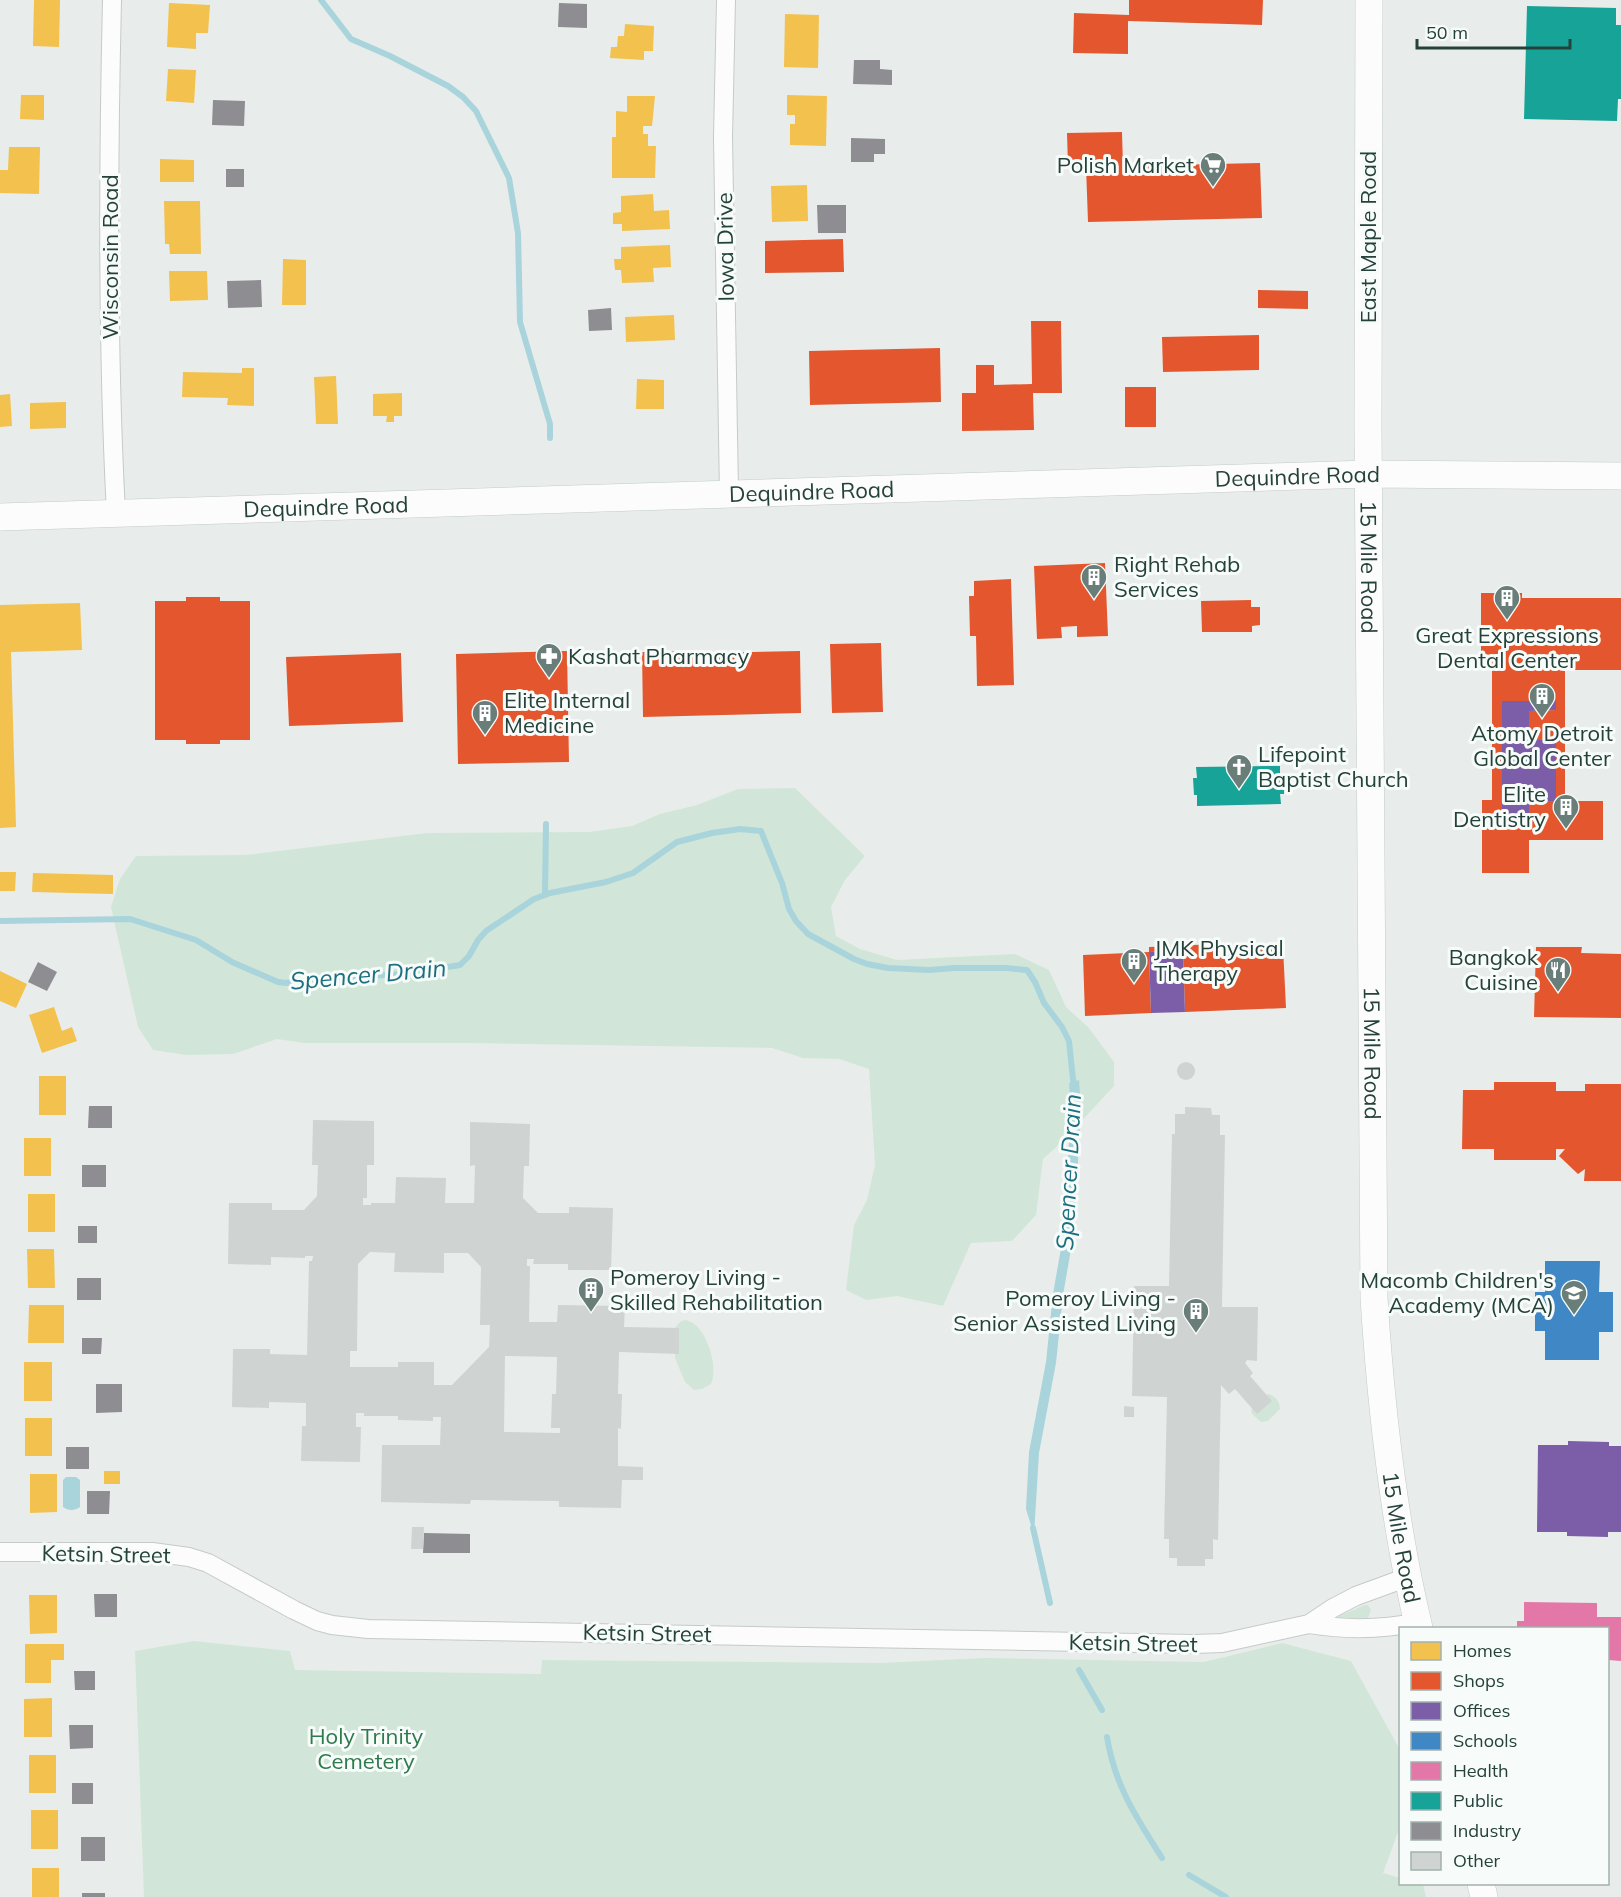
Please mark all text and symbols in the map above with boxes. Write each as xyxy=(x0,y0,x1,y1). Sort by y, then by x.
scale bar xyxy=(1417,12,1570,50)
text: 50 m xyxy=(1426,21,1468,44)
supermarket icon: Polish Market xyxy=(1198,150,1228,188)
place label: Polish Market xyxy=(1057,151,1194,179)
street label: East Maple Road xyxy=(1354,151,1382,323)
street label: Wisconsin Road xyxy=(96,174,124,340)
street label: Iowa Drive xyxy=(710,192,740,302)
street label: Dequindre Road xyxy=(1214,460,1380,493)
street label: Dequindre Road xyxy=(729,475,895,508)
street label: Dequindre Road xyxy=(243,490,409,523)
street label: 15 Mile Road xyxy=(1355,500,1383,634)
place label: Right Rehab Services xyxy=(1114,550,1240,603)
building icon: Right Rehab Services xyxy=(1079,562,1109,600)
building icon: Great Expressions Dental Center xyxy=(1492,583,1522,621)
place label: Great Expressions Dental Center xyxy=(1415,621,1599,674)
pharmacy icon: Kashat Pharmacy xyxy=(534,641,564,679)
place label: Kashat Pharmacy xyxy=(568,642,749,670)
building icon: Atomy Detroit Global Center xyxy=(1527,681,1557,719)
place label: Elite Internal Medicine xyxy=(504,686,630,739)
building icon: Elite Internal Medicine xyxy=(470,698,500,736)
place label: Atomy Detroit Global Center xyxy=(1471,719,1613,772)
place label: Lifepoint Baptist Church xyxy=(1258,740,1409,793)
church icon: Lifepoint Baptist Church xyxy=(1224,752,1254,790)
place label: Elite Dentistry xyxy=(1453,780,1546,833)
building icon: Elite Dentistry xyxy=(1551,792,1581,830)
place label: JMK Physical Therapy xyxy=(1154,934,1284,987)
place label: Bangkok Cuisine xyxy=(1449,943,1539,996)
building icon: JMK Physical Therapy xyxy=(1119,946,1149,984)
water label: Spencer Drain xyxy=(289,952,447,996)
restaurant icon: Bangkok Cuisine xyxy=(1543,955,1573,993)
street label: 15 Mile Road xyxy=(1358,986,1387,1120)
water label: Spencer Drain xyxy=(1049,1093,1087,1251)
place label: Pomeroy Living - Skilled Rehabilitation xyxy=(610,1263,823,1316)
place label: Macomb Children's Academy (MCA) xyxy=(1360,1266,1554,1319)
building icon: Pomeroy Living - Skilled Rehabilitation xyxy=(576,1275,606,1313)
school or university icon: Macomb Children's Academy (MCA) xyxy=(1559,1278,1589,1316)
place label: Pomeroy Living - Senior Assisted Living xyxy=(953,1284,1176,1337)
building icon: Pomeroy Living - Senior Assisted Living xyxy=(1181,1296,1211,1334)
street label: 15 Mile Road xyxy=(1376,1470,1427,1606)
street label: Ketsin Street xyxy=(41,1539,171,1569)
street label: Ketsin Street xyxy=(582,1618,712,1648)
legend xyxy=(1399,1627,1609,1885)
street label: Ketsin Street xyxy=(1068,1628,1198,1658)
text: Homes xyxy=(1453,1639,1512,1662)
text: Shops xyxy=(1453,1669,1505,1692)
text: Offices xyxy=(1453,1699,1511,1722)
park label: Holy Trinity Cemetery xyxy=(309,1722,424,1775)
text: Schools xyxy=(1453,1729,1518,1752)
text: Health xyxy=(1453,1759,1509,1782)
text: Public xyxy=(1453,1789,1503,1812)
text: Industry xyxy=(1453,1819,1522,1842)
text: Other xyxy=(1453,1849,1501,1872)

